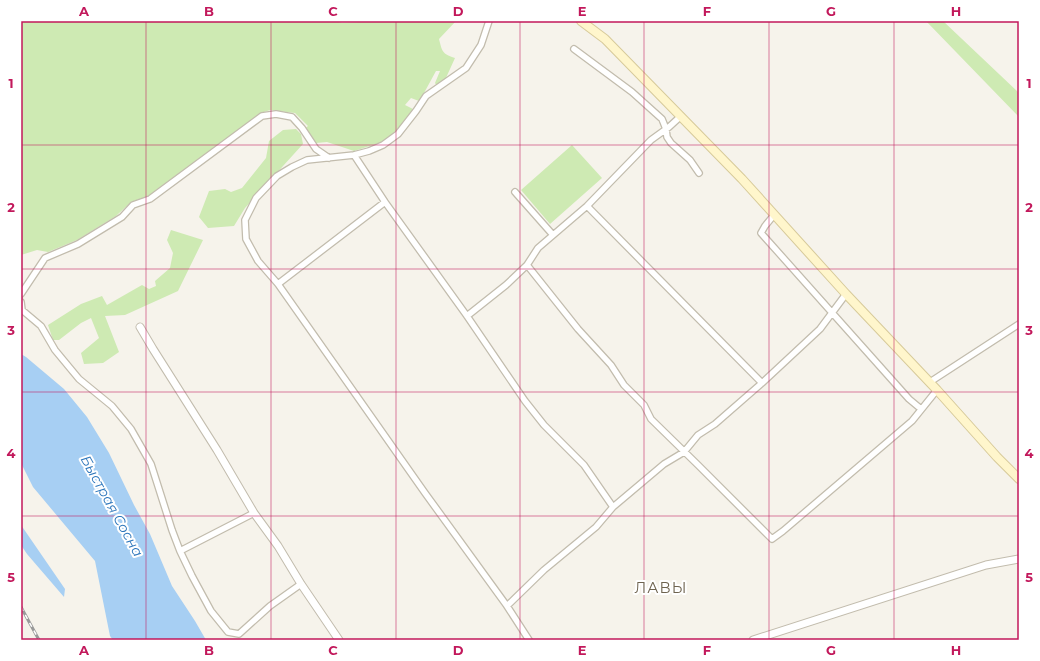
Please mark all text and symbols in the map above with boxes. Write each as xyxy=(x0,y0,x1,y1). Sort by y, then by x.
text: A xyxy=(78,3,90,19)
text: B xyxy=(204,3,214,19)
text: C xyxy=(328,3,338,19)
text: D xyxy=(453,3,464,19)
text: E xyxy=(578,3,587,19)
text: F xyxy=(703,3,711,19)
text: G xyxy=(826,3,836,19)
text: H xyxy=(951,3,961,19)
text: 1 xyxy=(8,75,14,91)
text: 1 xyxy=(1026,75,1032,91)
text: 2 xyxy=(7,199,15,215)
text: 2 xyxy=(1025,199,1033,215)
text: 3 xyxy=(6,322,15,338)
text: 3 xyxy=(1024,322,1033,338)
text: 4 xyxy=(7,445,16,461)
text: 4 xyxy=(1025,445,1034,461)
water label: Быстрая Сосна xyxy=(77,452,147,560)
text: 5 xyxy=(7,569,15,585)
text: 5 xyxy=(1025,569,1033,585)
district label: ЛАВЫ xyxy=(635,578,687,597)
text: A xyxy=(78,642,90,658)
text: B xyxy=(204,642,214,658)
text: C xyxy=(328,642,338,658)
text: D xyxy=(453,642,464,658)
text: E xyxy=(578,642,587,658)
text: F xyxy=(703,642,711,658)
text: G xyxy=(826,642,836,658)
text: H xyxy=(951,642,961,658)

